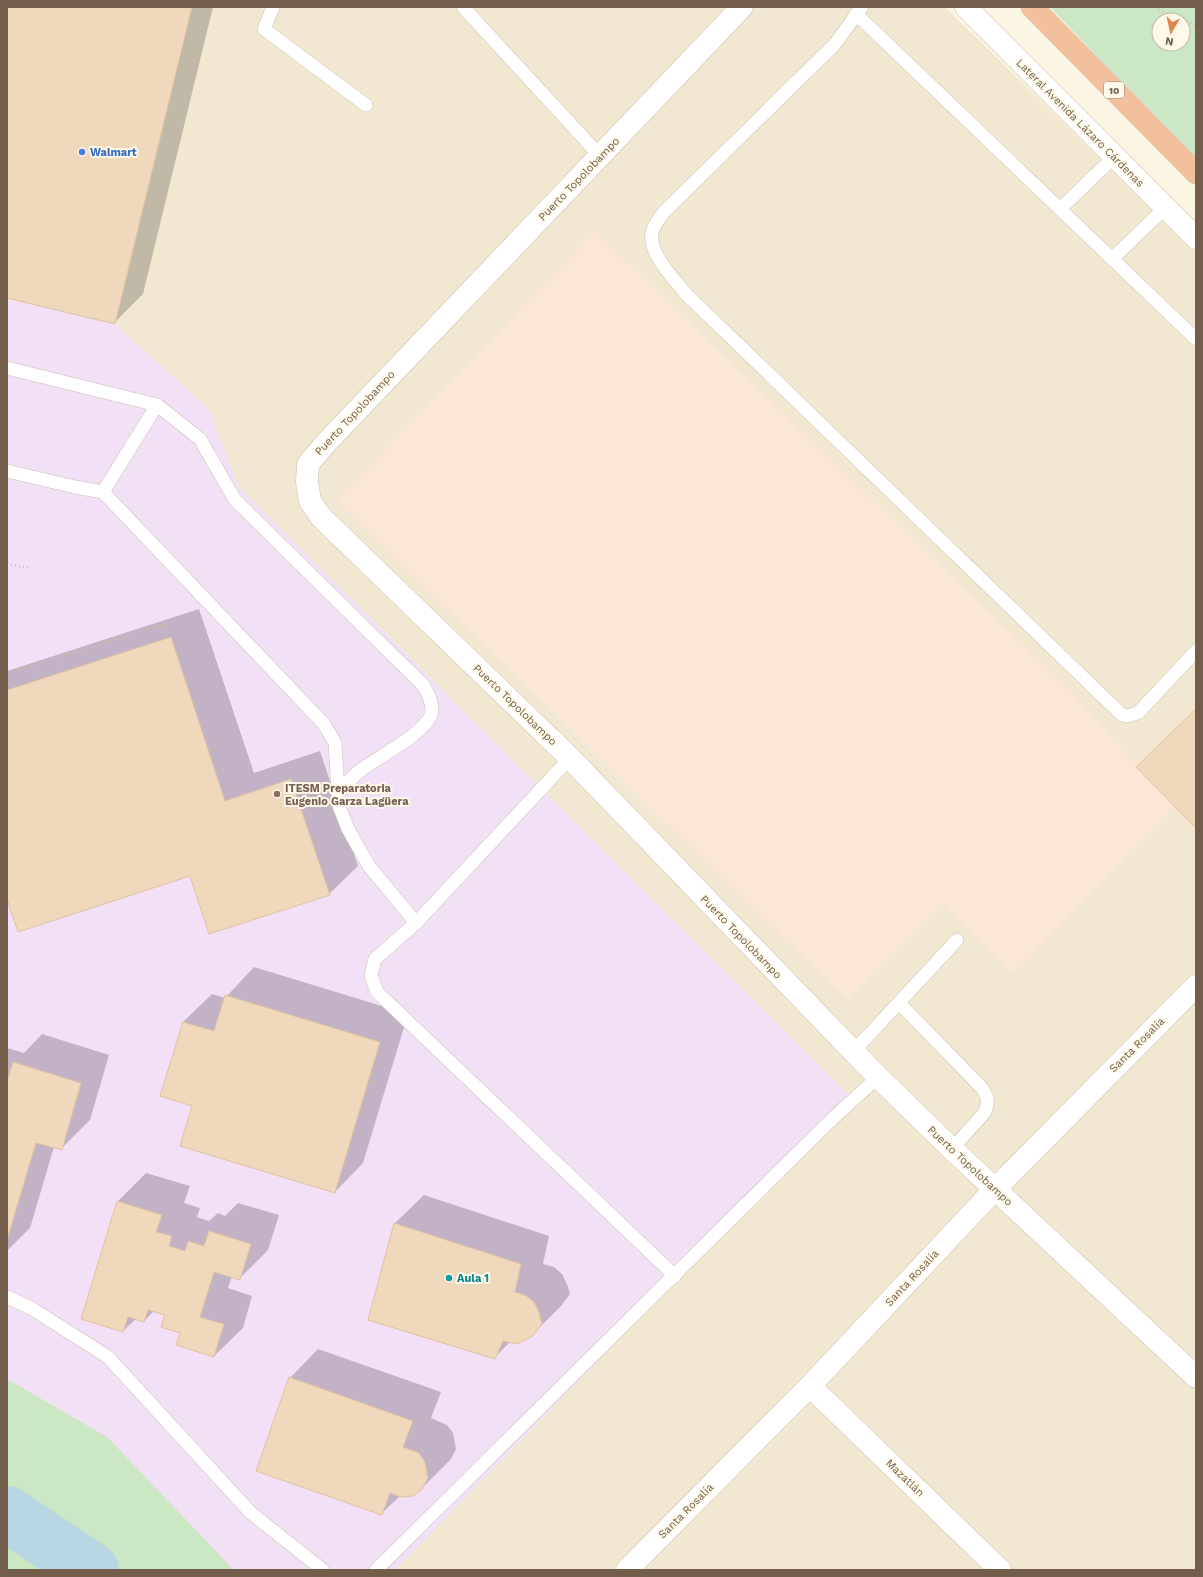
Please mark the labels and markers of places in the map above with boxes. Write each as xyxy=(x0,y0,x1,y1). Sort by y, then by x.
place label: Walmart xyxy=(90,146,137,159)
marker: Walmart xyxy=(77,147,87,157)
place label: ITESM Preparatoria Eugenio Garza Lagüera xyxy=(285,782,409,808)
marker: ITESM Preparatoria Eugenio Garza Lagüera xyxy=(272,789,282,799)
place label: Aula 1 xyxy=(457,1272,489,1285)
marker: Aula 1 xyxy=(444,1273,454,1283)

